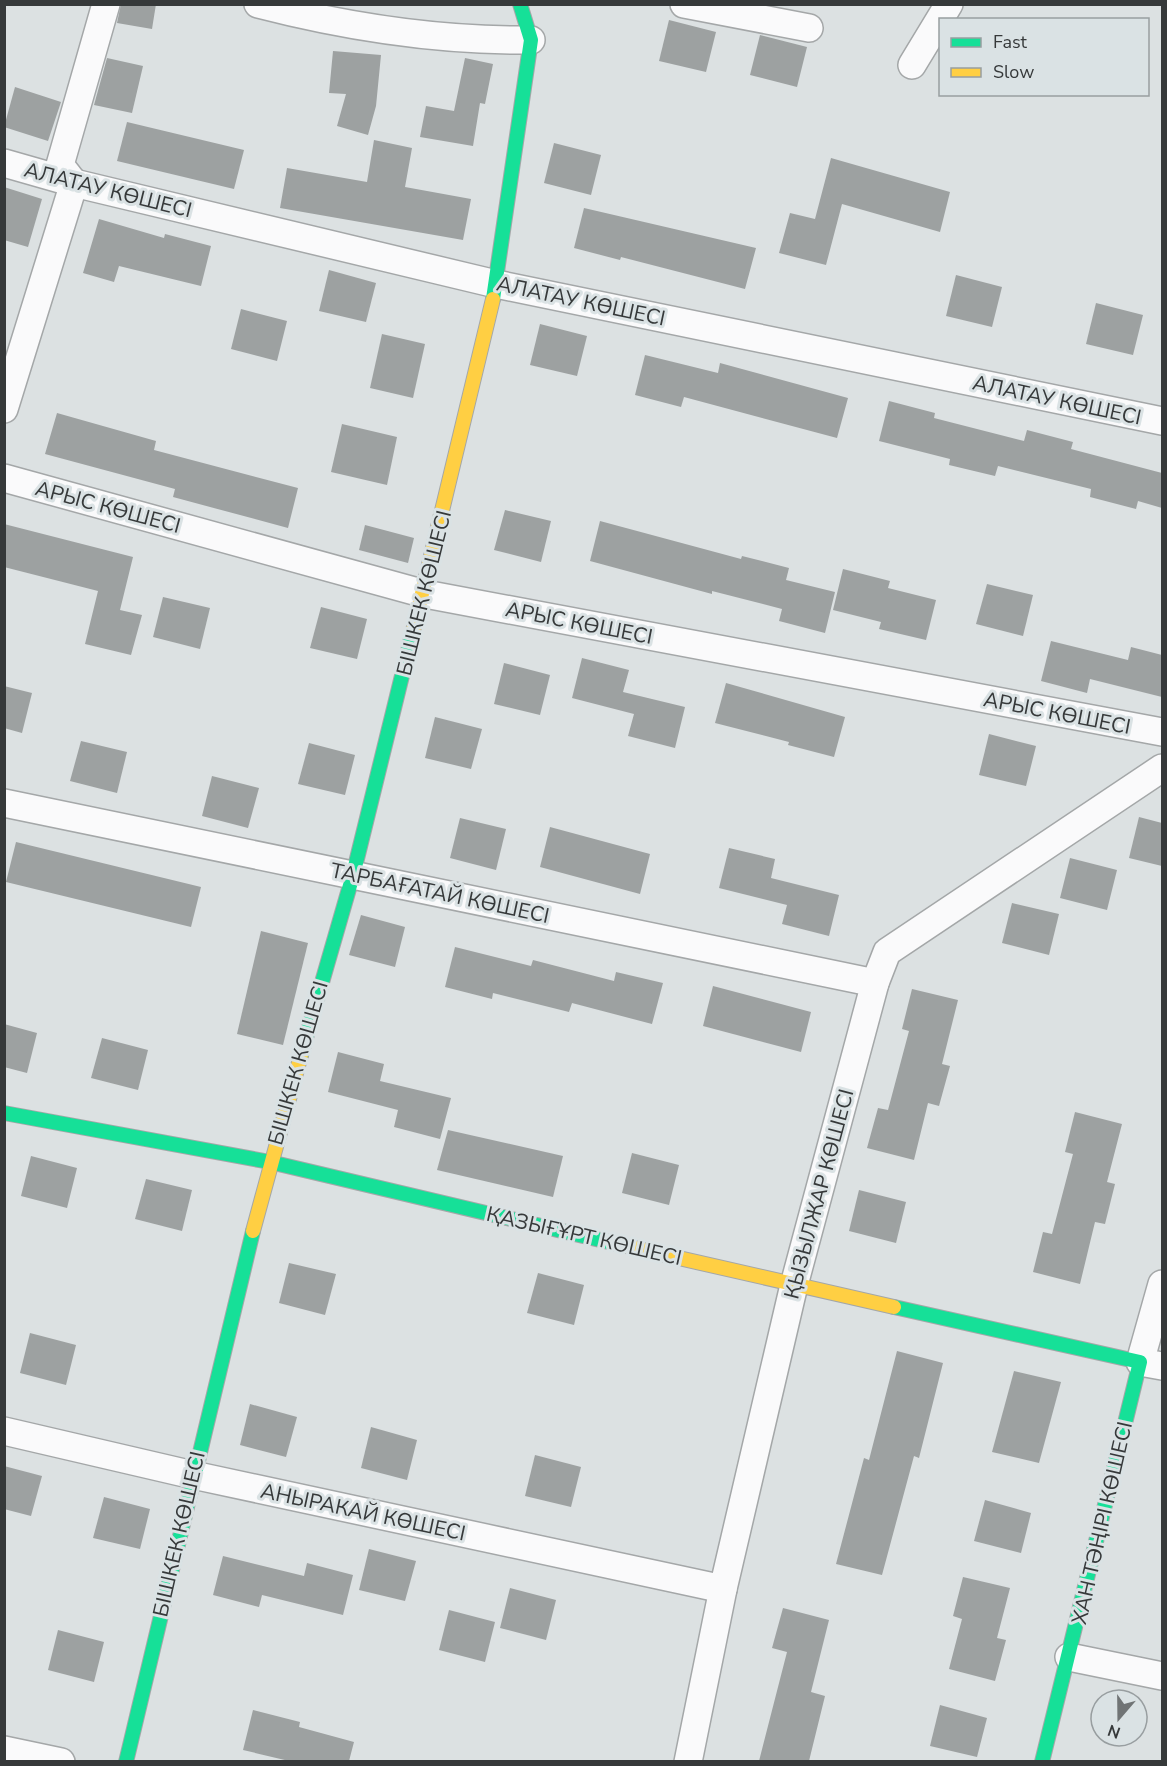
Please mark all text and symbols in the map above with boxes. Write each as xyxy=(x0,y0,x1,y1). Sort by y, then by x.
legend xyxy=(939,18,1149,96)
text: Fast xyxy=(993,30,1028,54)
text: Slow xyxy=(993,60,1034,84)
street label: АЛАТАУ КӨШЕСІ xyxy=(21,156,195,224)
street label: АЛАТАУ КӨШЕСІ xyxy=(494,269,668,333)
street label: АЛАТАУ КӨШЕСІ xyxy=(970,368,1144,432)
street label: АРЫС КӨШЕСІ xyxy=(32,474,184,540)
street label: БІШКЕК КӨШЕСІ xyxy=(390,508,458,678)
street label: АРЫС КӨШЕСІ xyxy=(503,595,655,651)
street label: АРЫС КӨШЕСІ xyxy=(981,685,1133,741)
street label: ТАРБАҒАТАЙ КӨШЕСІ xyxy=(328,856,552,930)
street label: БІШКЕК КӨШЕСІ xyxy=(261,978,335,1148)
street label: ҚЫЗЫЛЖАР КӨШЕСІ xyxy=(778,1086,860,1302)
street label: ҚАЗЫҒҰРТ КӨШЕСІ xyxy=(484,1200,684,1272)
street label: ХАН ТӘҢІРІ КӨШЕСІ xyxy=(1065,1419,1139,1627)
street label: БІШКЕК КӨШЕСІ xyxy=(146,1448,212,1620)
street label: АНЫРАКАЙ КӨШЕСІ xyxy=(258,1477,468,1547)
north arrow xyxy=(1089,1688,1149,1748)
text: N xyxy=(1105,1719,1124,1744)

